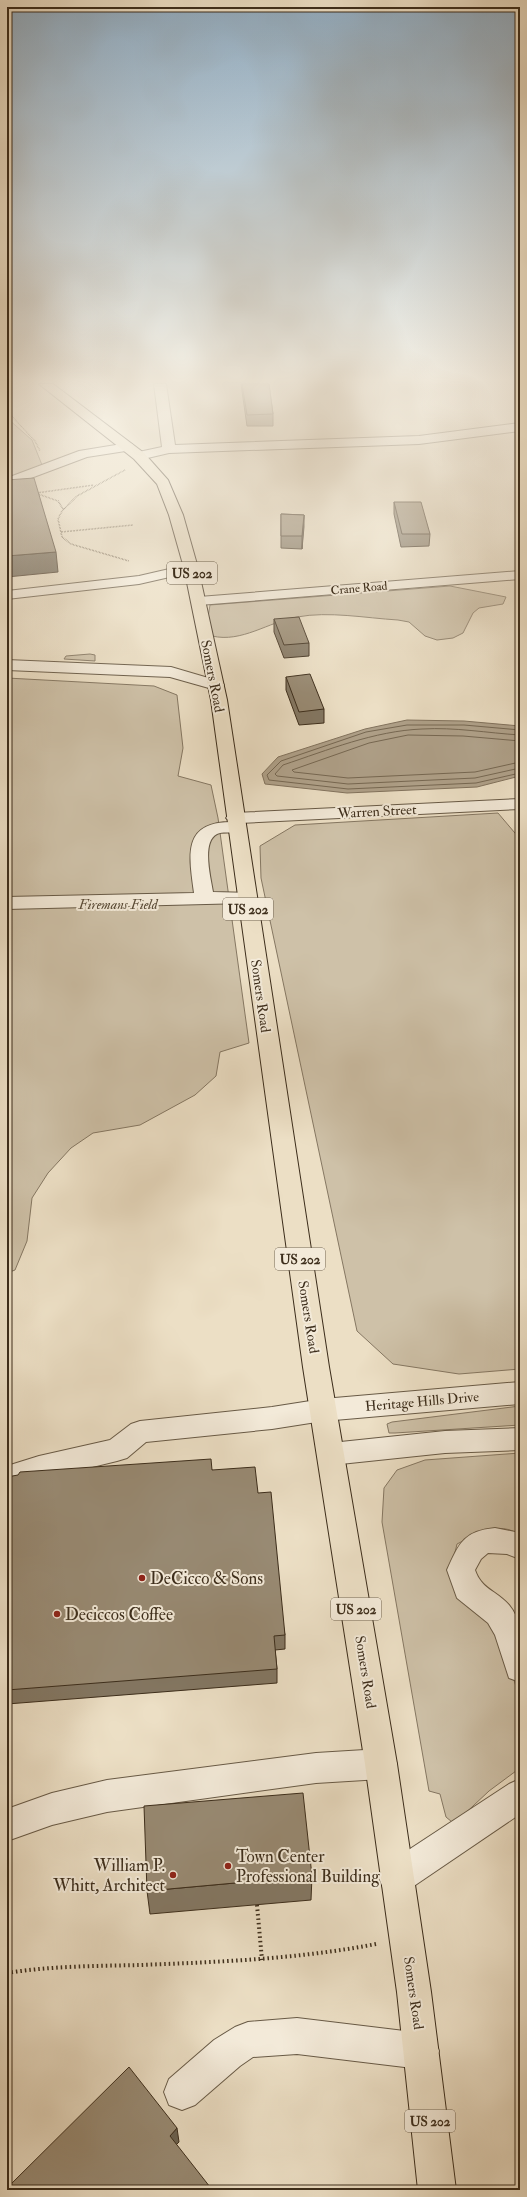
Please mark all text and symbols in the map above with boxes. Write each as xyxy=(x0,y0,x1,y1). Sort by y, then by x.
road number: US 202 xyxy=(167,562,217,584)
street label: Crane Road xyxy=(330,579,388,598)
street label: Somers Road xyxy=(197,638,228,714)
street label: Warren Street xyxy=(336,801,417,822)
park label: Firemans Field xyxy=(77,896,159,913)
road number: US 202 xyxy=(223,898,273,920)
street label: Somers Road xyxy=(247,959,274,1034)
road number: US 202 xyxy=(275,1248,325,1270)
street label: Somers Road xyxy=(294,1279,323,1355)
street label: Heritage Hills Drive xyxy=(364,1388,480,1415)
place label: DeCicco & Sons xyxy=(150,1568,263,1589)
marker: DeCicco & Sons xyxy=(137,1573,147,1583)
road number: US 202 xyxy=(331,1598,381,1620)
place label: Deciccos Coffee xyxy=(65,1604,173,1625)
marker: Deciccos Coffee xyxy=(52,1609,62,1619)
street label: Somers Road xyxy=(351,1634,380,1710)
place label: Town Center Professional Building xyxy=(236,1846,380,1887)
place label: William P. Whitt, Architect xyxy=(52,1855,165,1896)
marker: Town Center Professional Building xyxy=(223,1861,233,1871)
marker: William P. Whitt, Architect xyxy=(168,1870,178,1880)
street label: Somers Road xyxy=(400,1956,427,2031)
road number: US 202 xyxy=(405,2110,455,2132)

